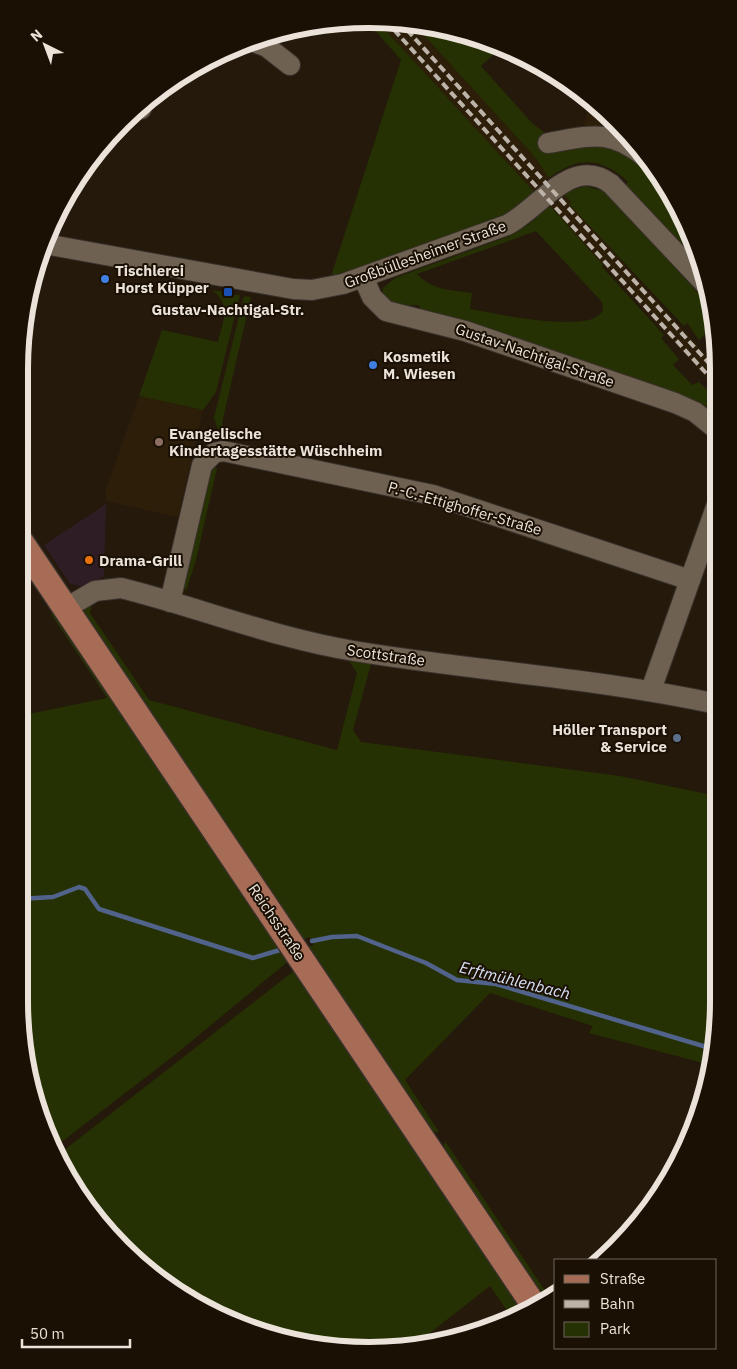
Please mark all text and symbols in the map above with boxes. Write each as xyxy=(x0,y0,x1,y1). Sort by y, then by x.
north arrow xyxy=(20,20,70,70)
text: N xyxy=(27,25,46,45)
street label: Großbüllesheimer Straße xyxy=(342,216,508,292)
place label: Tischlerei Horst Küpper xyxy=(115,261,209,297)
marker: Tischlerei Horst Küpper xyxy=(99,273,111,285)
marker: Gustav-Nachtigal-Str. xyxy=(222,286,234,298)
place label: Gustav-Nachtigal-Str. xyxy=(152,300,304,319)
street label: Gustav-Nachtigal-Straße xyxy=(453,319,617,391)
place label: Kosmetik M. Wiesen xyxy=(383,347,456,383)
marker: Kosmetik M. Wiesen xyxy=(367,359,379,371)
place label: Evangelische Kindertagesstätte Wüschheim xyxy=(169,424,382,460)
marker: Evangelische Kindertagesstätte Wüschheim xyxy=(153,436,165,448)
street label: P.-C.-Ettighoffer-Straße xyxy=(386,477,544,539)
place label: Drama-Grill xyxy=(99,551,183,570)
marker: Drama-Grill xyxy=(83,554,95,566)
street label: Scottstraße xyxy=(346,640,426,670)
place label: Höller Transport & Service xyxy=(552,720,667,756)
marker: Höller Transport & Service xyxy=(671,732,683,744)
street label: Reichsstraße xyxy=(244,880,310,964)
water label: Erftmühlenbach xyxy=(458,957,572,1003)
legend xyxy=(554,1259,717,1349)
text: Straße xyxy=(600,1269,645,1288)
text: Bahn xyxy=(600,1294,635,1313)
scale bar xyxy=(22,1316,130,1348)
text: Park xyxy=(600,1319,630,1338)
text: 50 m xyxy=(30,1324,65,1343)

